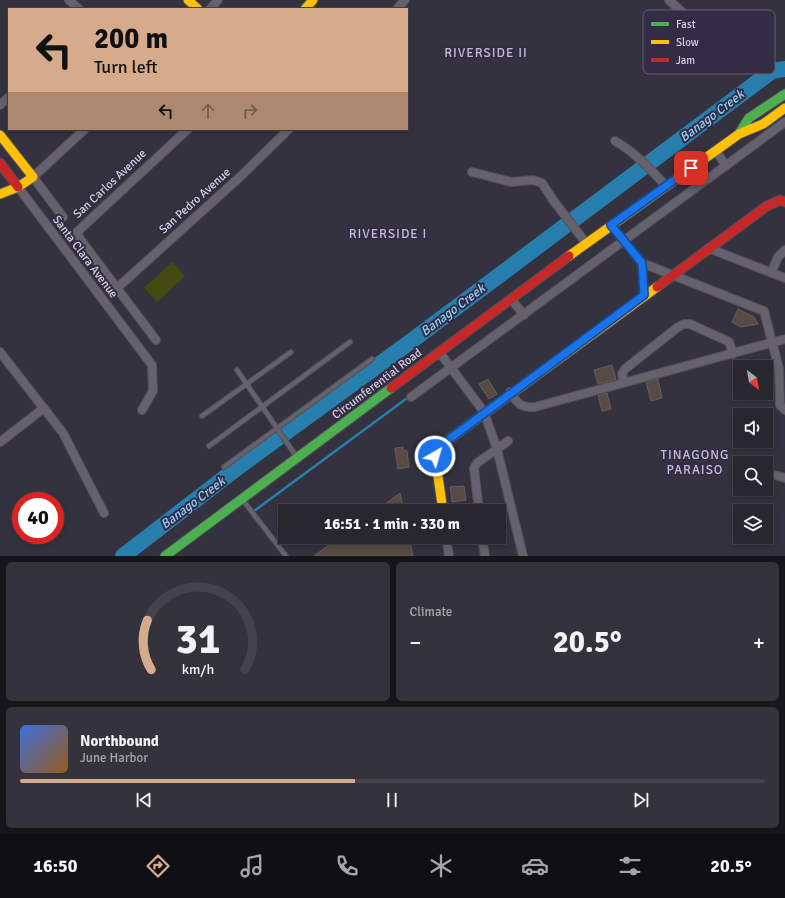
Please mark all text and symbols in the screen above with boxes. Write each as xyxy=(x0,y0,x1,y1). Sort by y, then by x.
legend xyxy=(643,10,775,74)
text: Fast xyxy=(676,18,696,31)
text: 200 m xyxy=(94,22,168,56)
icon: left xyxy=(28,24,80,76)
text: Slow xyxy=(676,36,699,49)
district label: RIVERSIDE II xyxy=(444,45,528,61)
text: Jam xyxy=(676,54,695,67)
text: Turn left xyxy=(94,56,157,78)
water label: Banago Creek xyxy=(677,86,749,145)
icon: left xyxy=(155,100,177,122)
icon: ahead xyxy=(197,100,219,122)
icon: right xyxy=(239,100,261,122)
street label: San Carlos Avenue xyxy=(70,146,150,222)
pin xyxy=(674,151,708,185)
icon: arrive xyxy=(680,157,702,179)
street label: San Pedro Avenue xyxy=(156,165,234,237)
street label: Santa Clara Avenue xyxy=(49,213,121,301)
district label: RIVERSIDE I xyxy=(349,226,427,242)
water label: Banago Creek xyxy=(418,280,490,339)
street label: Circumferential Road xyxy=(329,345,425,423)
north arrow xyxy=(733,360,773,400)
map controls xyxy=(733,360,773,544)
button: sound xyxy=(733,408,773,448)
position arrow xyxy=(414,435,456,477)
district label: TINAGONG PARAISO xyxy=(661,447,729,478)
button: search xyxy=(733,456,773,496)
water label: Banago Creek xyxy=(158,473,230,532)
speed limit sign: 40 xyxy=(12,492,64,544)
button: layers xyxy=(733,504,773,544)
text: 16:51 · 1 min · 330 m xyxy=(324,515,460,533)
text: Climate xyxy=(410,604,452,620)
text: 31 xyxy=(175,613,220,664)
text: 20.5° xyxy=(553,624,622,661)
text: − xyxy=(410,629,421,656)
text: + xyxy=(753,629,765,656)
text: km/h xyxy=(182,660,214,677)
text: Northbound xyxy=(80,732,159,750)
text: June Harbor xyxy=(80,750,148,766)
icon: previous xyxy=(133,789,155,811)
icon: pause xyxy=(381,789,403,811)
icon: next xyxy=(630,789,652,811)
icon: directions xyxy=(144,852,172,880)
icon: music xyxy=(238,852,266,880)
icon: phone xyxy=(333,852,361,880)
icon: climate xyxy=(427,852,455,880)
icon: car xyxy=(521,852,549,880)
icon: filters xyxy=(616,852,644,880)
text: 16:50 xyxy=(33,855,77,877)
text: 20.5° xyxy=(710,855,752,877)

